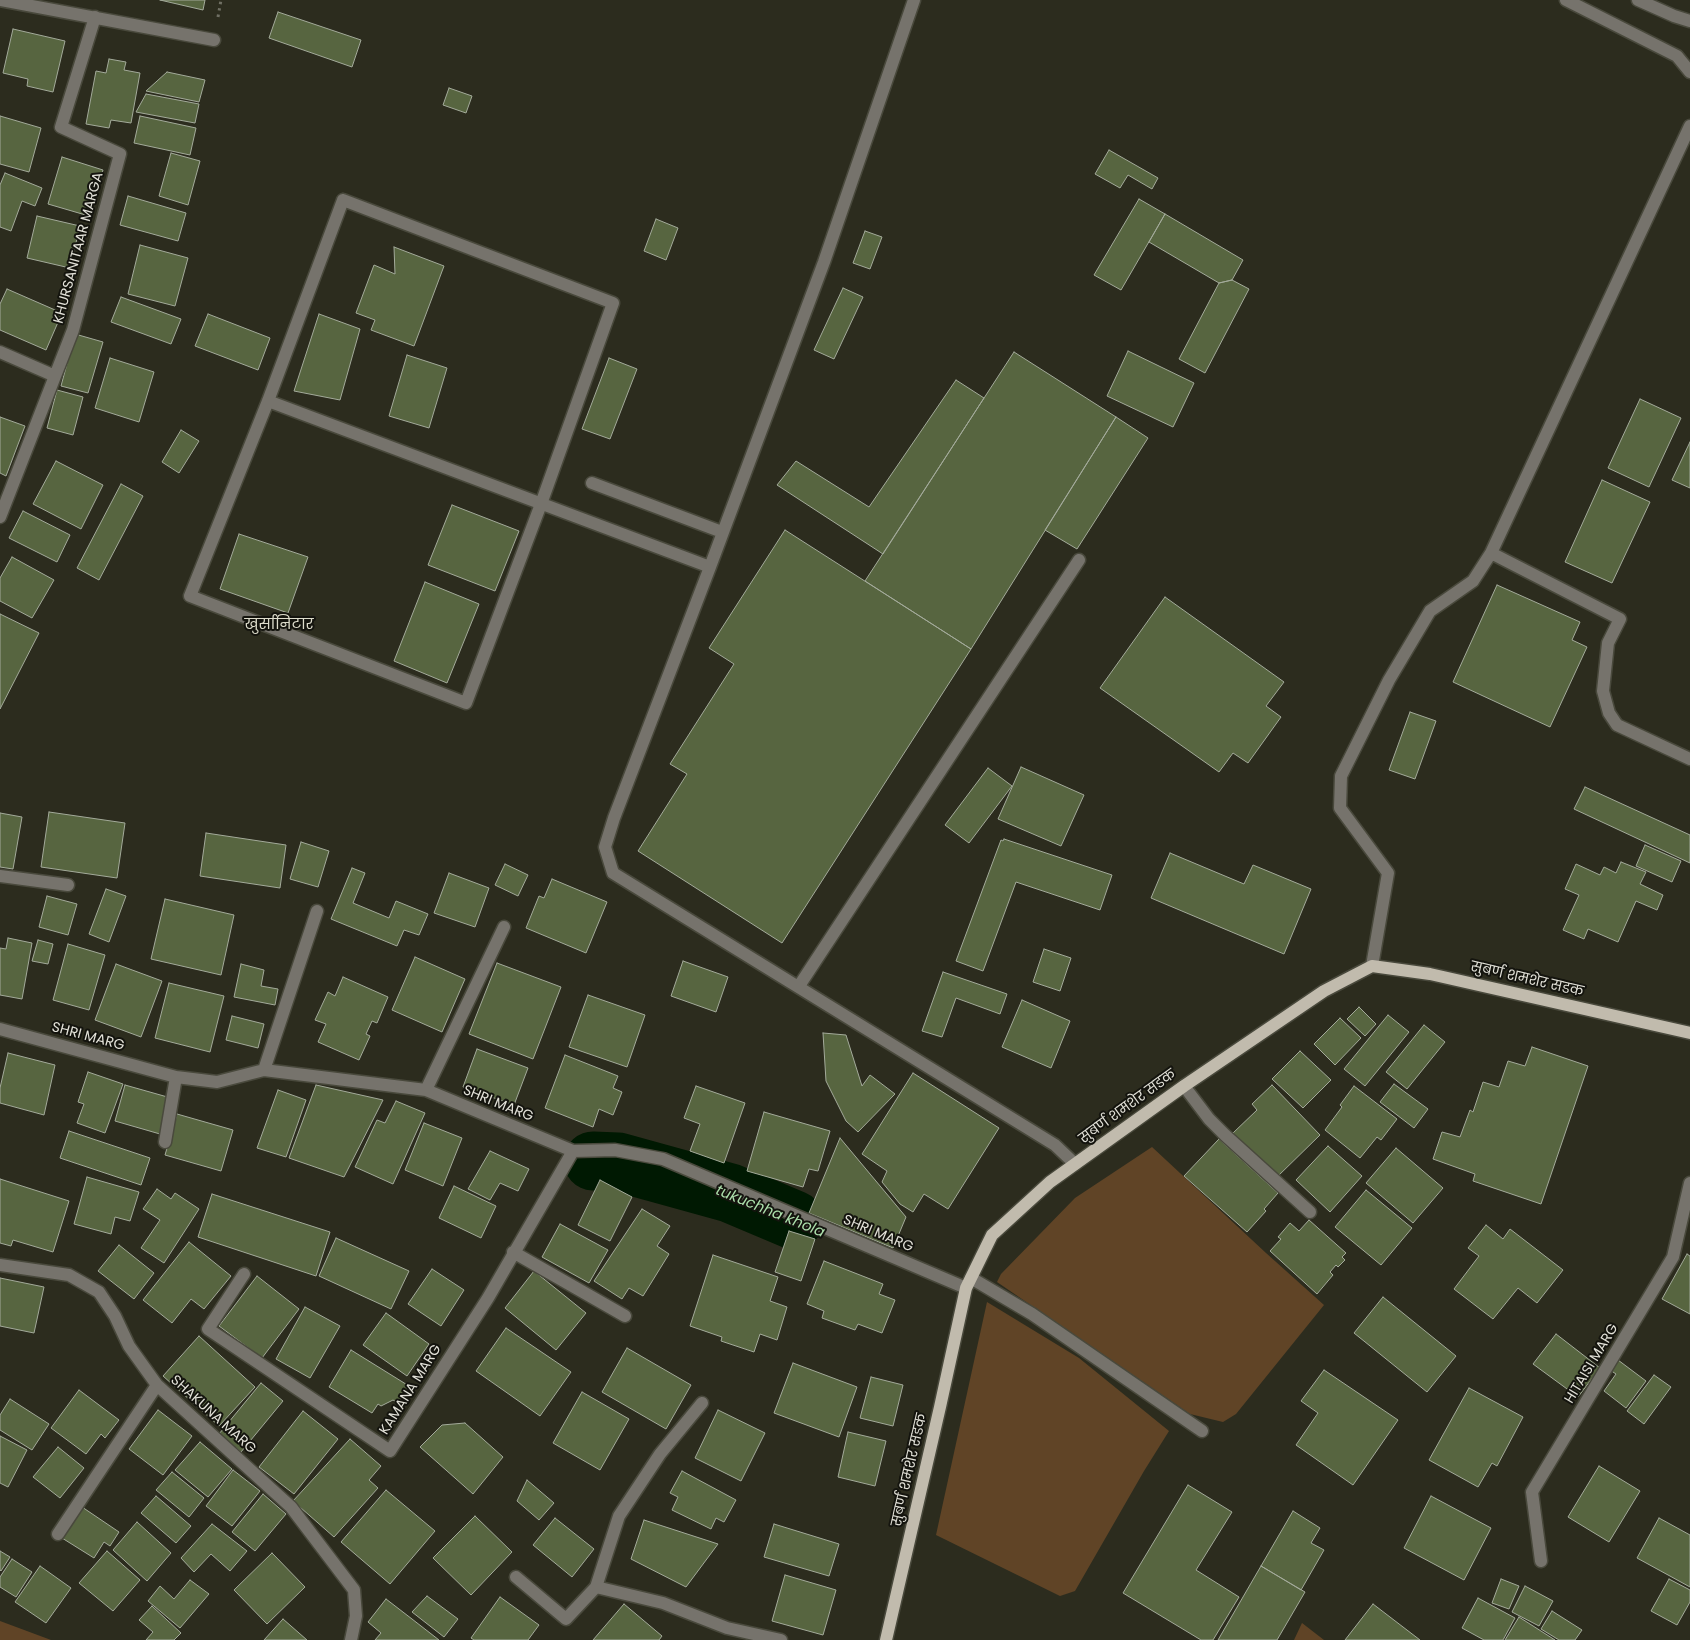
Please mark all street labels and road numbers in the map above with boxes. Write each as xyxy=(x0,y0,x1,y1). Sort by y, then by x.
street label: KHURSANITAAR MARGA xyxy=(51,170,107,326)
street label: सुबर्ण शमशेर सडक xyxy=(1469,959,1585,1001)
street label: SHRI MARG xyxy=(50,1019,126,1055)
street label: सुबर्ण शमशेर सडक xyxy=(1076,1066,1180,1148)
street label: SHRI MARG xyxy=(460,1082,536,1126)
street label: SHRI MARG xyxy=(840,1212,916,1256)
street label: HITAISI MARG xyxy=(1562,1321,1622,1407)
street label: KAMANA MARG xyxy=(377,1342,445,1438)
street label: SHAKUNA MARG xyxy=(167,1372,259,1458)
street label: सुबर्ण शमशेर सडक xyxy=(889,1412,931,1528)

